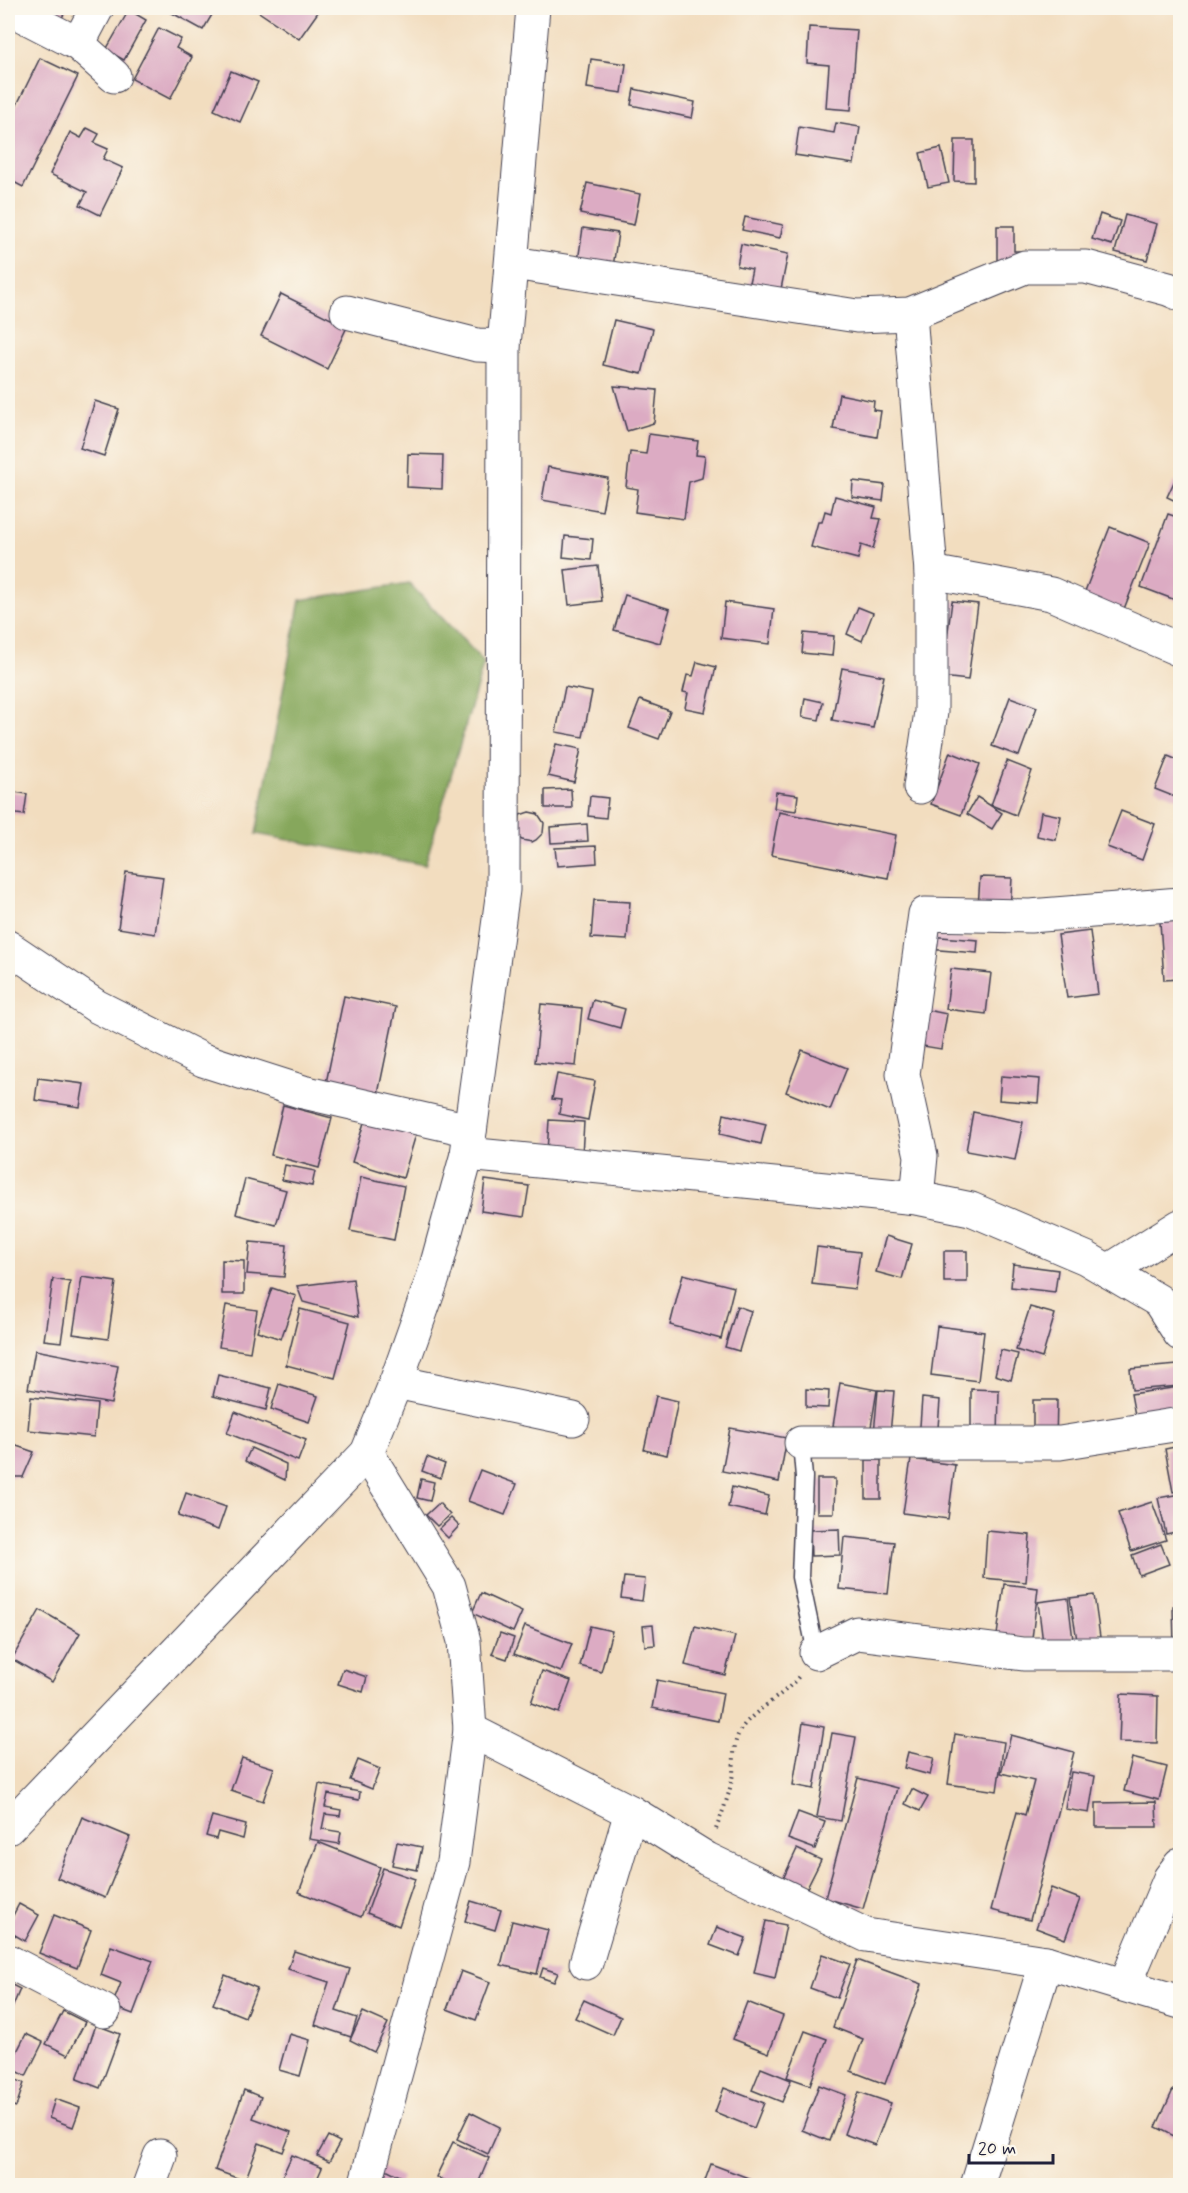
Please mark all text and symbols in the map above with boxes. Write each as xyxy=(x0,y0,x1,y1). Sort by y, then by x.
scale bar xyxy=(969,2127,1053,2165)
text: 20 m xyxy=(978,2137,1016,2161)

